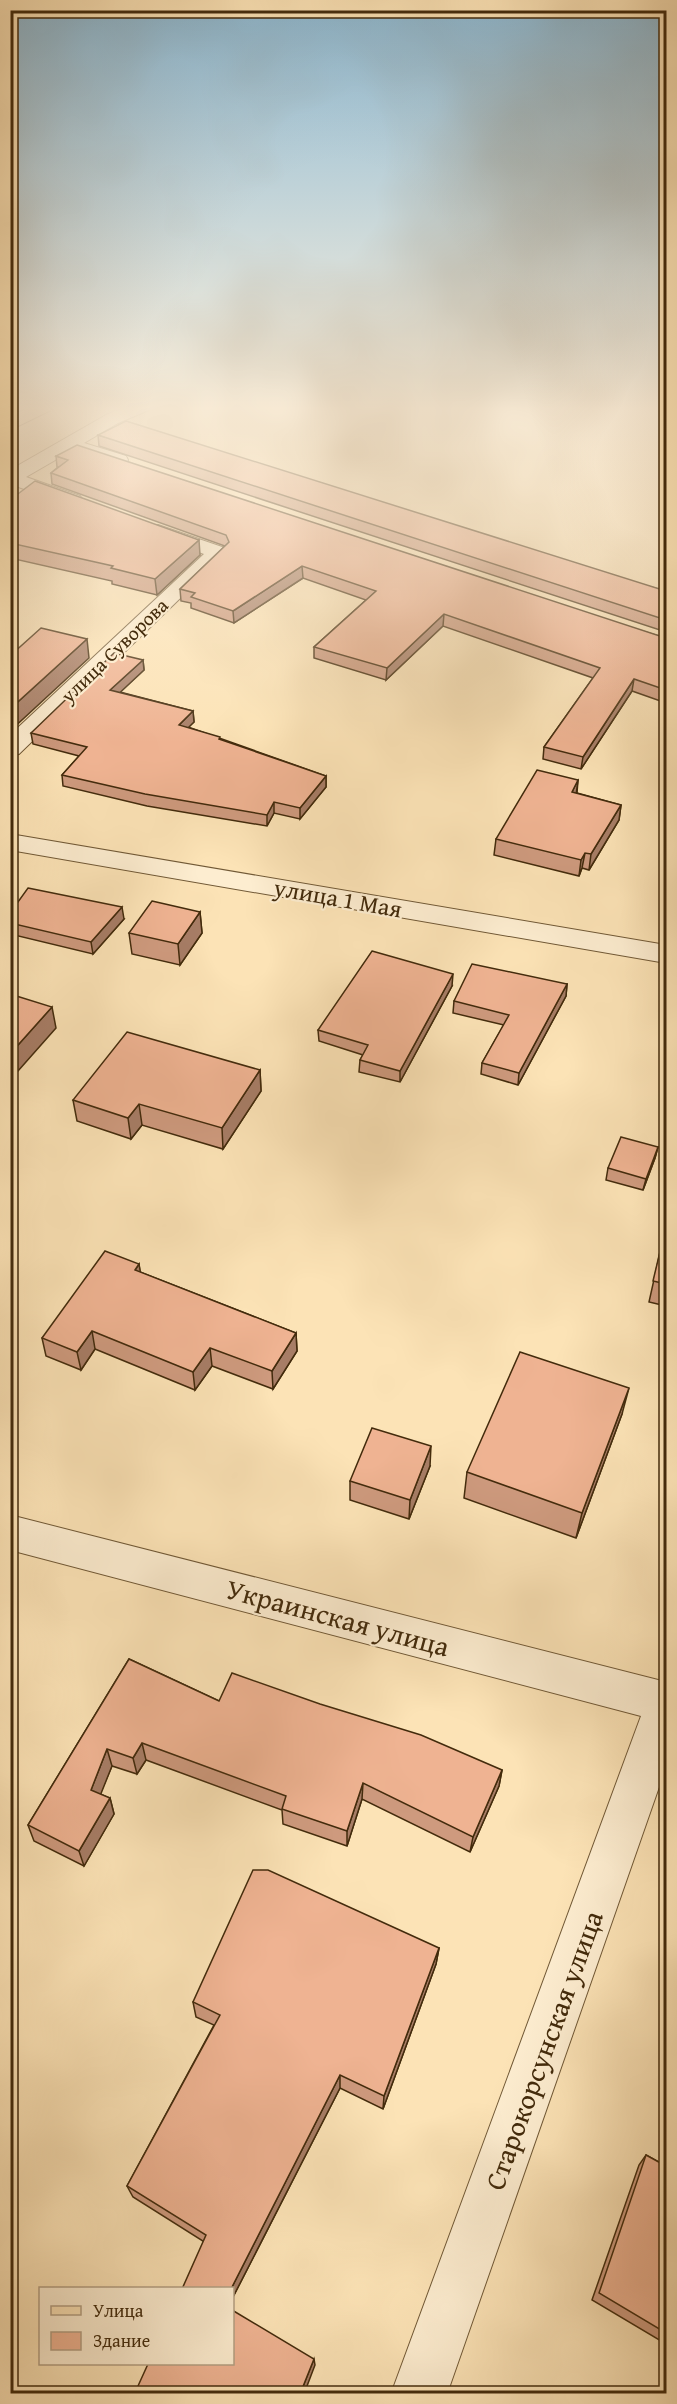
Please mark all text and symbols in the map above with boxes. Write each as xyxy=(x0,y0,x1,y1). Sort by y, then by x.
street label: улица Суворова xyxy=(53,591,175,710)
street label: улица 1 Мая xyxy=(270,869,405,926)
street label: Украинская улица xyxy=(222,1568,455,1667)
street label: Старокорсунская улица xyxy=(473,1904,613,2196)
legend xyxy=(39,2287,234,2365)
text: Улица xyxy=(93,2297,144,2324)
text: Здание xyxy=(93,2327,150,2354)

